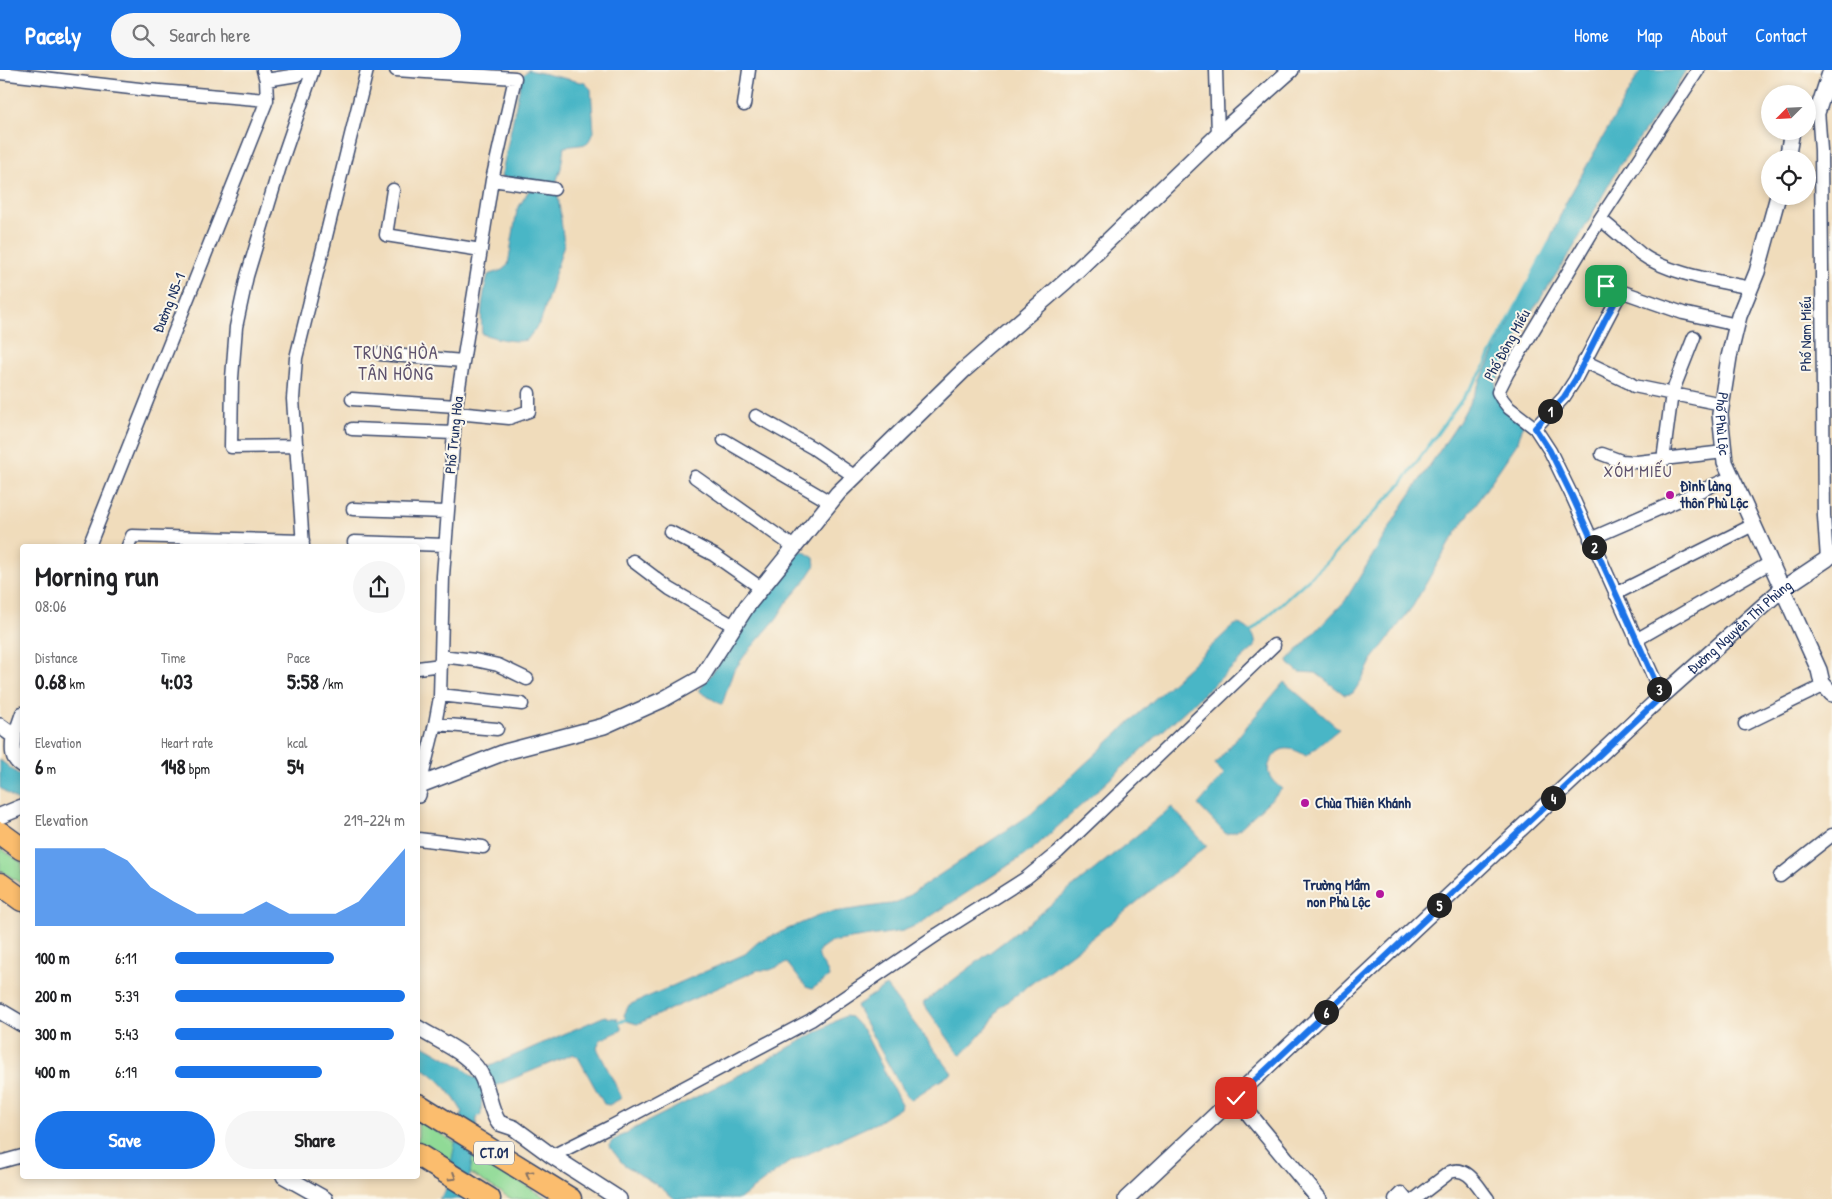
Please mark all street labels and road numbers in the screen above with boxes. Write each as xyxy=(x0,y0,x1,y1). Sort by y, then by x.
street label: Đường N5-1 xyxy=(147,270,190,336)
street label: Phố Nam Miếu xyxy=(1795,297,1816,371)
street label: Phố Đông Miếu xyxy=(1478,305,1535,384)
street label: Phố Phù Lộc xyxy=(1710,391,1735,456)
street label: Phố Trung Hòa xyxy=(439,395,468,475)
street label: Đường Nguyễn Thì Phùng xyxy=(1682,574,1796,679)
road number: CT.01 xyxy=(474,1142,514,1164)

